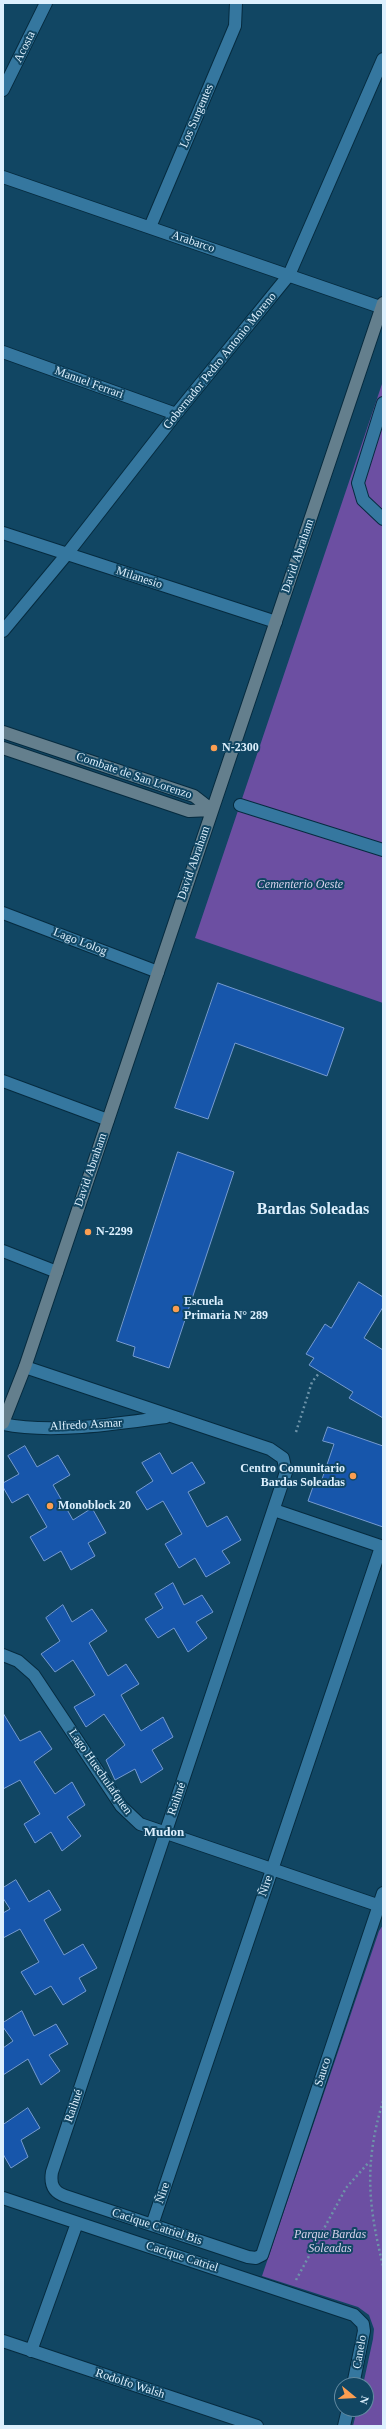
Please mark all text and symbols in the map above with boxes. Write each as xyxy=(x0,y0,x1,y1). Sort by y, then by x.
street label: Acosta xyxy=(11,29,39,65)
street label: Los Surgentes xyxy=(177,82,217,150)
street label: Arabarco xyxy=(170,228,216,256)
street label: Gobernador Pedro Antonio Moreno xyxy=(160,290,280,432)
street label: Manuel Ferrari xyxy=(53,364,125,402)
street label: David Abraham xyxy=(279,517,317,595)
street label: Milanesio xyxy=(114,564,164,592)
place label: N-2300 xyxy=(222,741,259,755)
marker: N-2300 xyxy=(209,743,219,753)
street label: Combate de San Lorenzo xyxy=(74,749,194,803)
street label: David Abraham xyxy=(175,824,213,902)
park label: Cementerio Oeste xyxy=(257,878,343,892)
street label: Lago Lolog xyxy=(51,925,109,959)
street label: David Abraham xyxy=(72,1131,110,1209)
district label: Bardas Soleadas xyxy=(257,1200,369,1220)
place label: N-2299 xyxy=(96,1225,133,1239)
marker: N-2299 xyxy=(83,1227,93,1237)
place label: Escuela Primaria N° 289 xyxy=(184,1295,268,1323)
marker: Escuela Primaria N° 289 xyxy=(171,1304,181,1314)
street label: Alfredo Asmar xyxy=(50,1416,122,1434)
place label: Centro Comunitario Bardas Soleadas xyxy=(240,1462,345,1490)
marker: Centro Comunitario Bardas Soleadas xyxy=(348,1471,358,1481)
place label: Monoblock 20 xyxy=(58,1499,131,1513)
marker: Monoblock 20 xyxy=(45,1501,55,1511)
street label: Lago Huechulafquen xyxy=(65,1727,135,1817)
street label: Raihué xyxy=(165,1781,189,1817)
district label: Mudon xyxy=(144,1825,184,1841)
street label: Ñire xyxy=(256,1874,276,1898)
street label: Sauco xyxy=(312,2056,334,2088)
street label: Raihué xyxy=(62,2088,86,2124)
street label: Ñire xyxy=(153,2181,173,2205)
street label: Cacique Catriel Bis xyxy=(110,2206,204,2248)
park label: Parque Bardas Soleadas xyxy=(294,2228,366,2256)
street label: Cacique Catriel xyxy=(144,2239,220,2275)
street label: Canelo xyxy=(350,2334,370,2370)
street label: Rodolfo Walsh xyxy=(94,2366,166,2402)
north arrow xyxy=(334,2377,374,2417)
text: N xyxy=(358,2395,371,2406)

